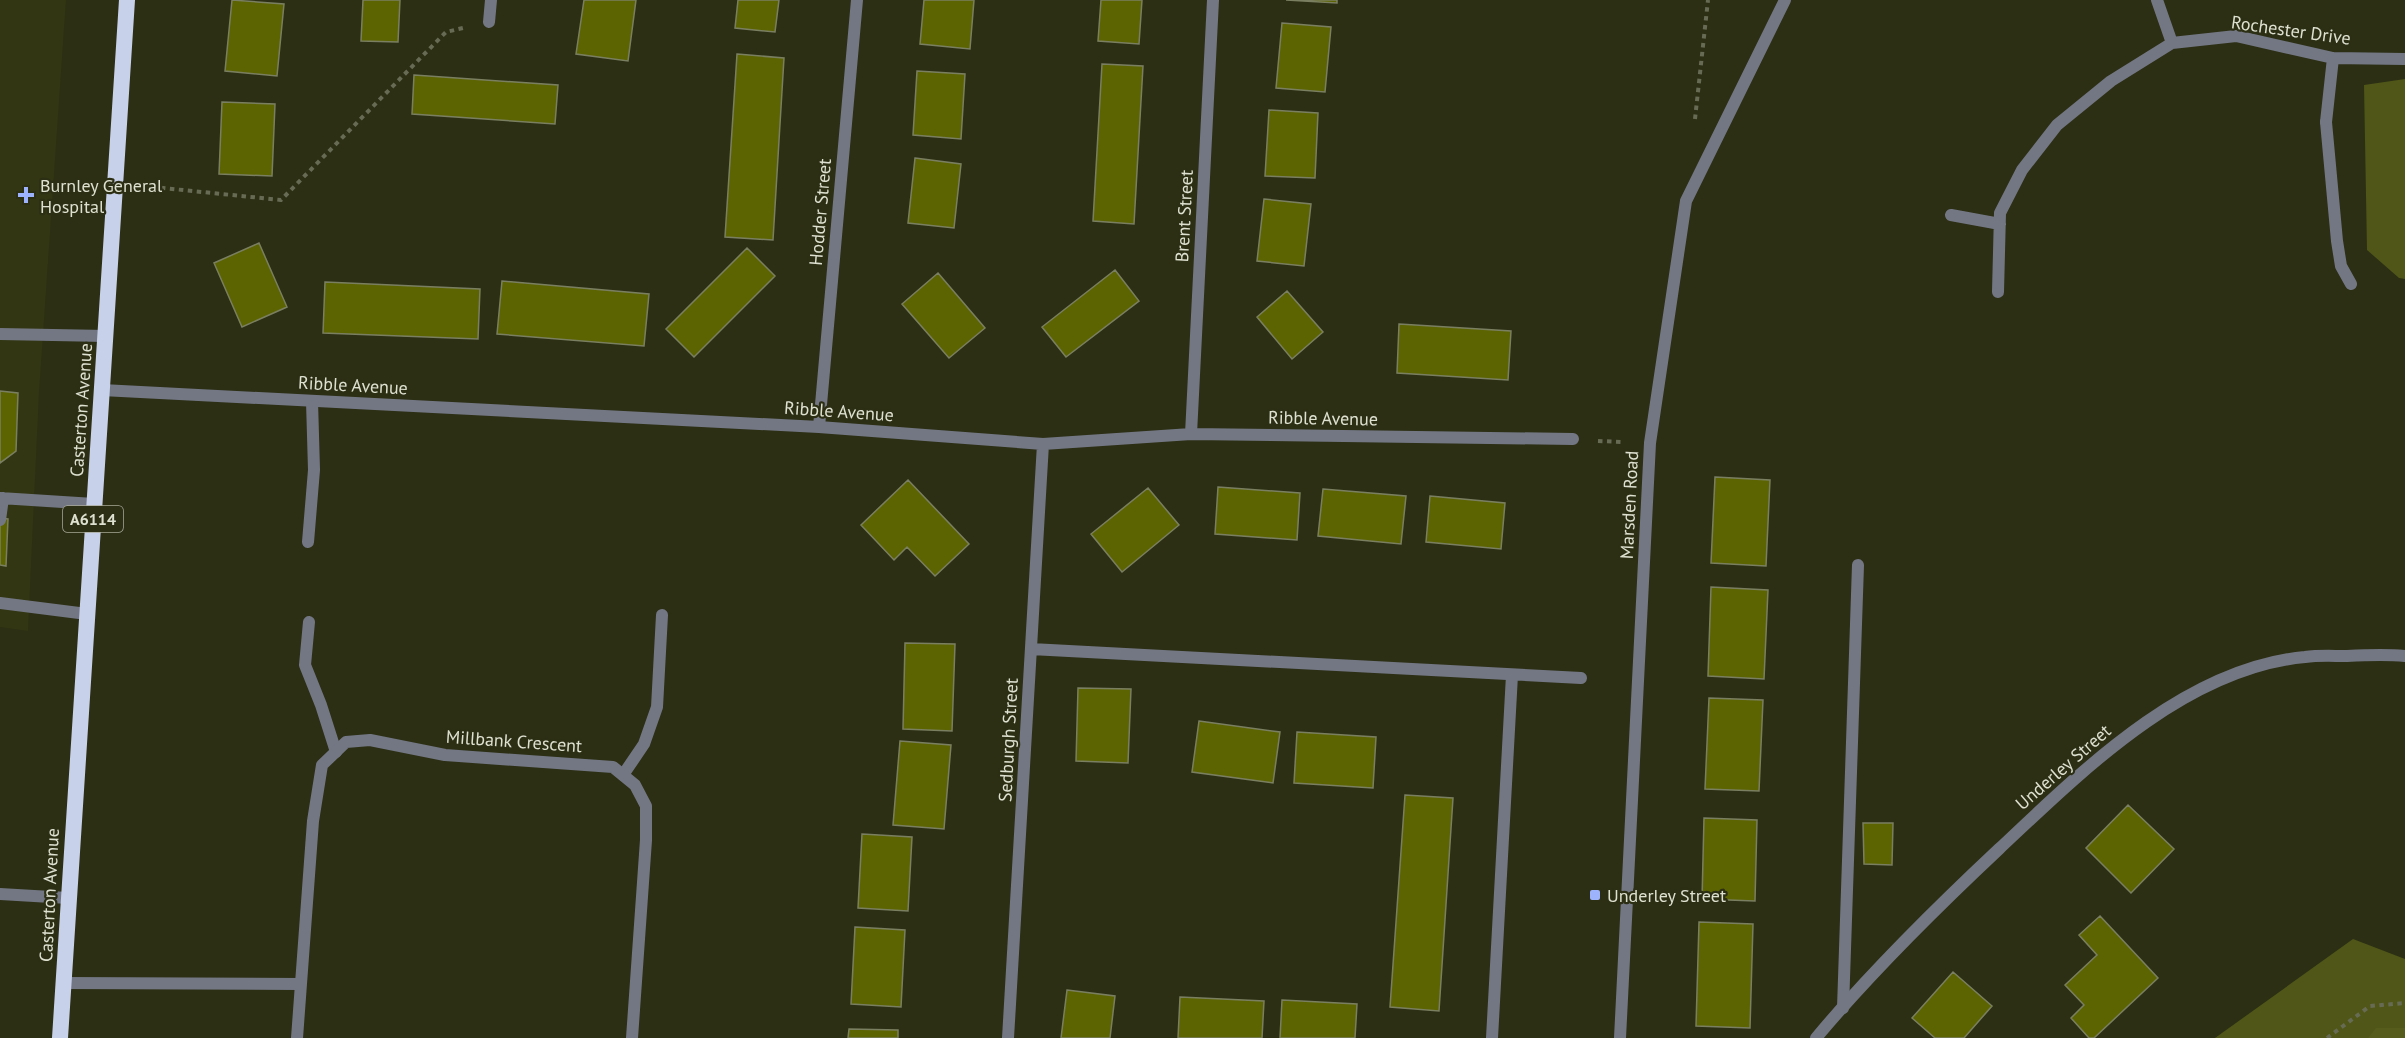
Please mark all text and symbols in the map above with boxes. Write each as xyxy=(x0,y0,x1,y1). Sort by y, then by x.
street label: Rochester Drive xyxy=(2230,10,2352,50)
street label: Hodder Street xyxy=(804,158,836,266)
street label: Brent Street xyxy=(1170,169,1198,263)
place label: Burnley General Hospital xyxy=(40,174,163,218)
marker: Burnley General Hospital xyxy=(17,186,35,204)
street label: Casterton Avenue xyxy=(65,342,97,478)
street label: Ribble Avenue xyxy=(298,371,408,399)
street label: Ribble Avenue xyxy=(783,396,895,426)
street label: Ribble Avenue xyxy=(1268,406,1378,430)
street label: Marsden Road xyxy=(1615,450,1643,560)
road number: A6114 xyxy=(63,506,123,532)
street label: Sedburgh Street xyxy=(993,677,1023,803)
street label: Underley Street xyxy=(2011,719,2115,815)
street label: Millbank Crescent xyxy=(445,725,583,757)
street label: Casterton Avenue xyxy=(34,827,64,963)
place label: Underley Street xyxy=(1607,884,1726,907)
marker: Underley Street xyxy=(1588,888,1602,902)

